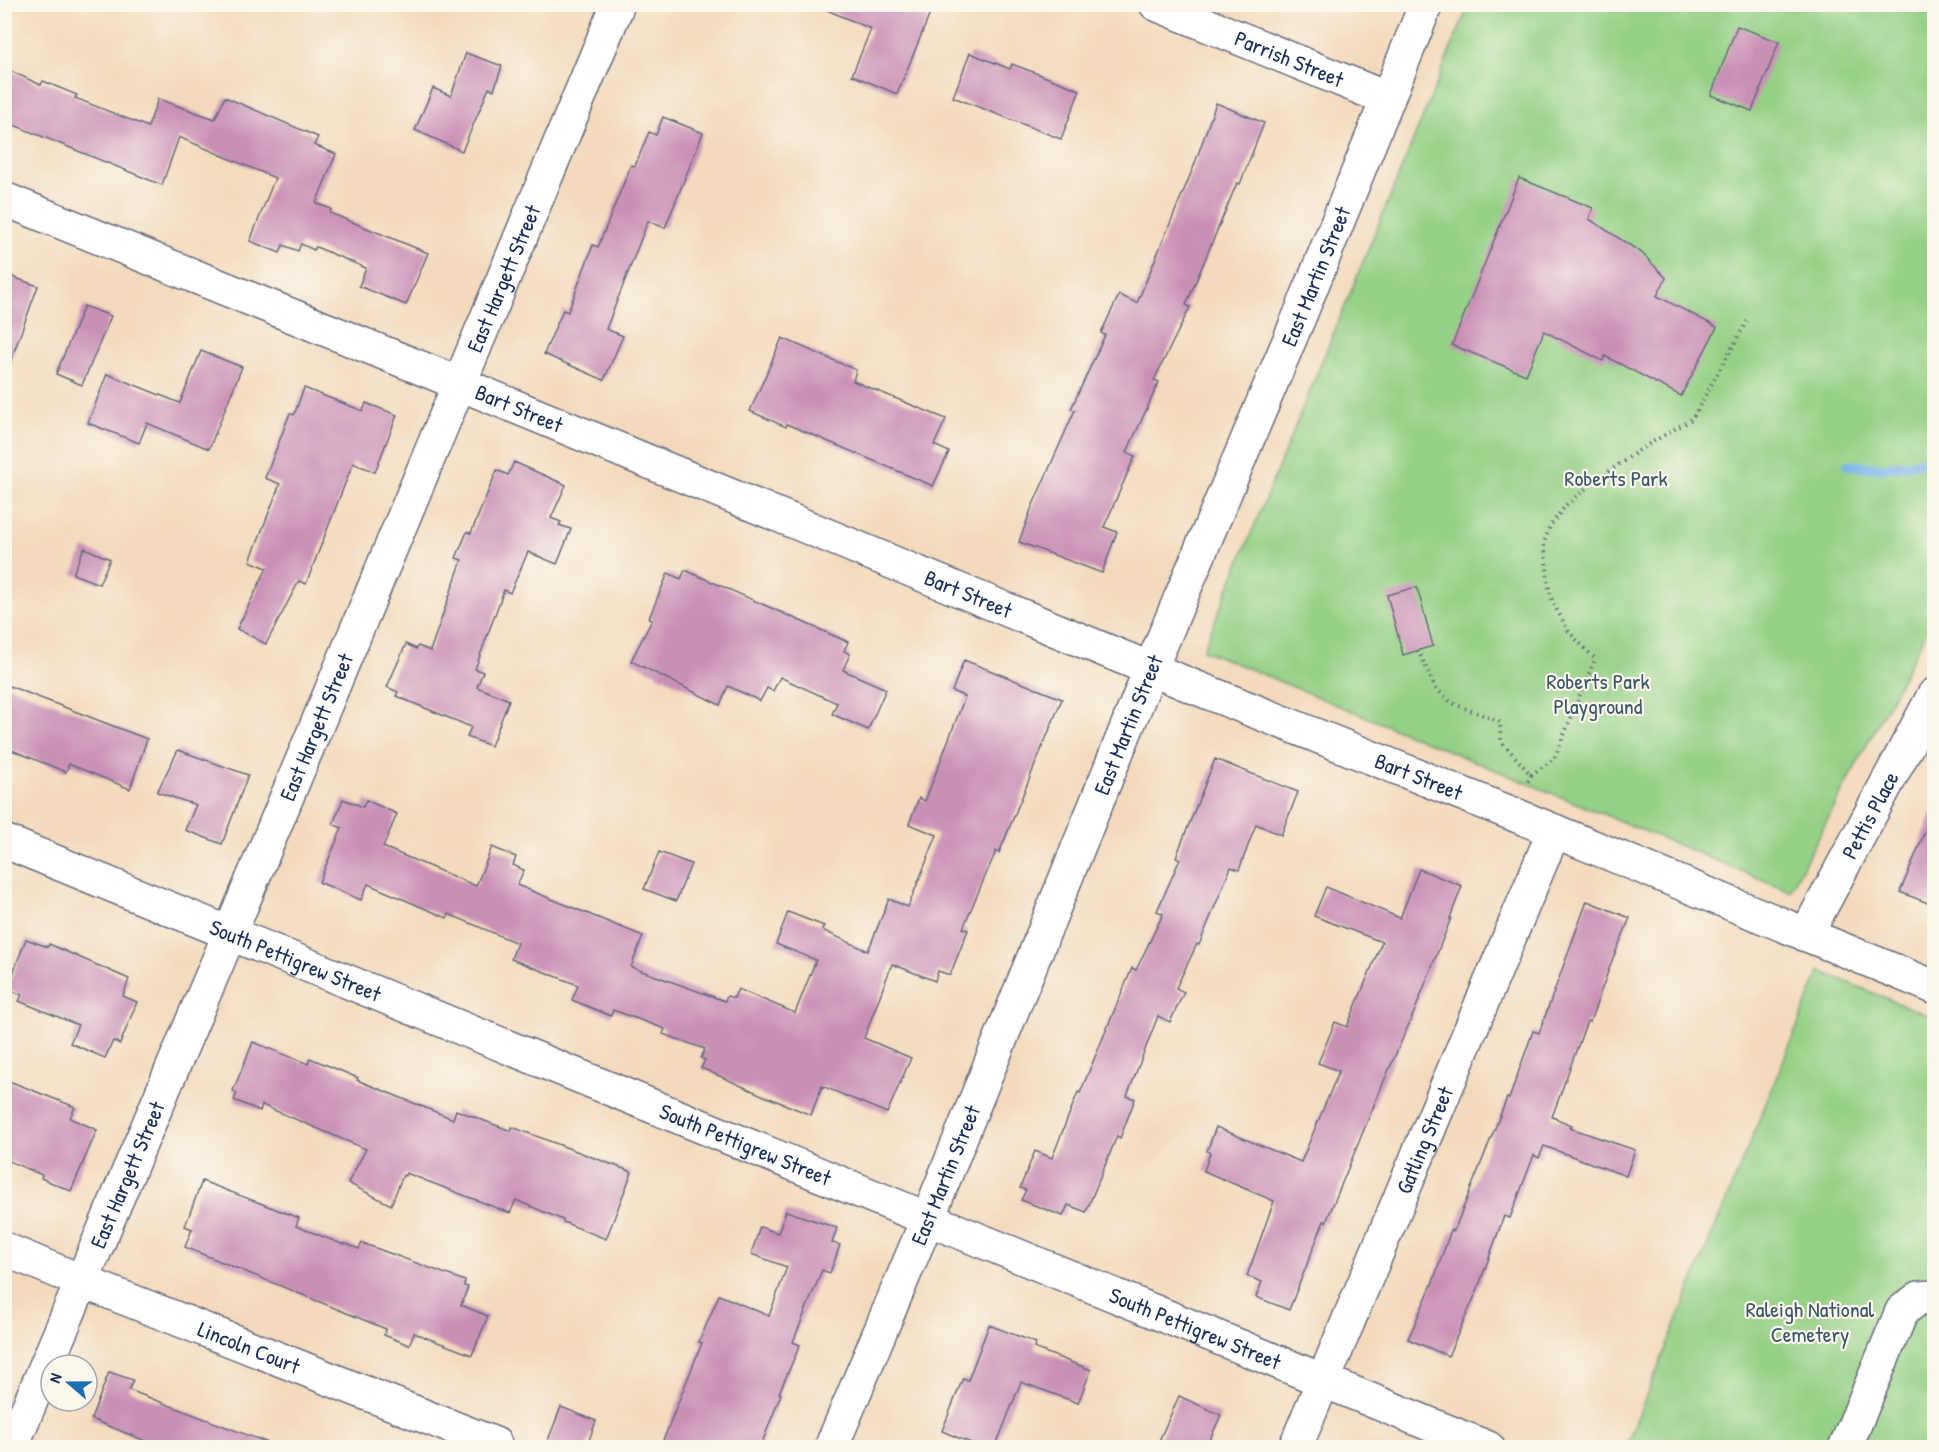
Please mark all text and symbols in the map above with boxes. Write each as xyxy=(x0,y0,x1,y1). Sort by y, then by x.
street label: Parrish Street xyxy=(1230,23,1349,94)
street label: East Hargett Street xyxy=(459,200,548,357)
street label: East Martin Street xyxy=(1274,201,1358,351)
street label: Bart Street xyxy=(471,377,568,440)
park label: Roberts Park xyxy=(1564,463,1668,493)
street label: Bart Street xyxy=(920,562,1017,625)
street label: East Hargett Street xyxy=(272,648,360,805)
street label: East Martin Street xyxy=(1086,650,1170,799)
park label: Roberts Park Playground xyxy=(1546,666,1650,721)
street label: Bart Street xyxy=(1370,745,1467,808)
street label: Pettis Place xyxy=(1834,766,1906,864)
street label: South Pettigrew Street xyxy=(205,912,386,1009)
street label: Gatling Street xyxy=(1388,1081,1460,1198)
street label: East Hargett Street xyxy=(83,1096,172,1253)
street label: South Pettigrew Street xyxy=(655,1096,836,1193)
street label: East Martin Street xyxy=(903,1100,987,1250)
street label: South Pettigrew Street xyxy=(1105,1280,1286,1377)
park label: Raleigh National Cemetery xyxy=(1746,1294,1874,1349)
street label: Lincoln Court xyxy=(194,1314,305,1381)
north arrow xyxy=(39,1353,99,1413)
text: N xyxy=(43,1370,67,1386)

